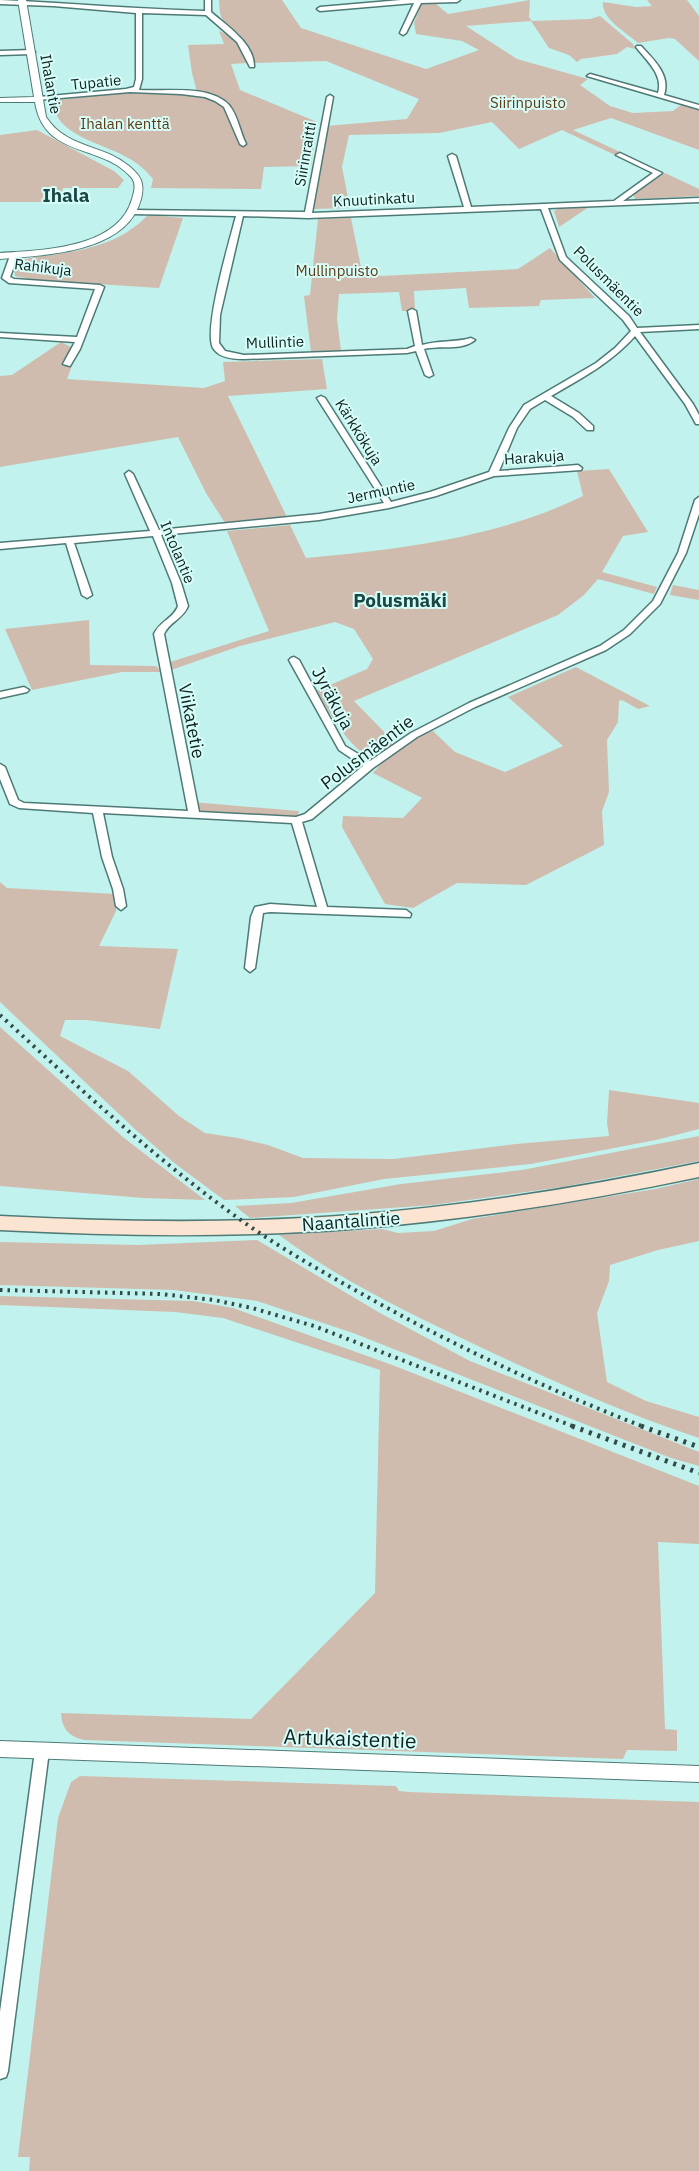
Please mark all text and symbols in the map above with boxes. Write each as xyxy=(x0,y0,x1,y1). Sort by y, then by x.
street label: Ihalantie xyxy=(36,53,66,115)
street label: Tupatie xyxy=(70,70,122,94)
park label: Siirinpuisto xyxy=(490,93,566,112)
park label: Ihalan kenttä xyxy=(80,114,170,133)
street label: Siirinraitti xyxy=(290,120,320,188)
district label: Ihala xyxy=(43,183,90,207)
street label: Knuutinkatu xyxy=(333,187,415,211)
street label: Polusmäentie xyxy=(570,242,648,320)
street label: Rahikuja xyxy=(13,254,73,280)
park label: Mullinpuisto xyxy=(296,261,378,280)
street label: Mullintie xyxy=(246,331,304,353)
street label: Kärkkökuja xyxy=(331,395,387,469)
street label: Harakuja xyxy=(503,445,565,469)
street label: Jermuntie xyxy=(345,475,417,507)
street label: Intolantie xyxy=(156,518,200,586)
district label: Polusmäki xyxy=(353,588,447,612)
street label: Jyräkuja xyxy=(307,663,359,734)
street label: Viikatetie xyxy=(173,682,211,761)
street label: Polusmäentie xyxy=(316,709,418,794)
street label: Naantalintie xyxy=(301,1206,401,1236)
street label: Artukaistentie xyxy=(283,1722,417,1754)

